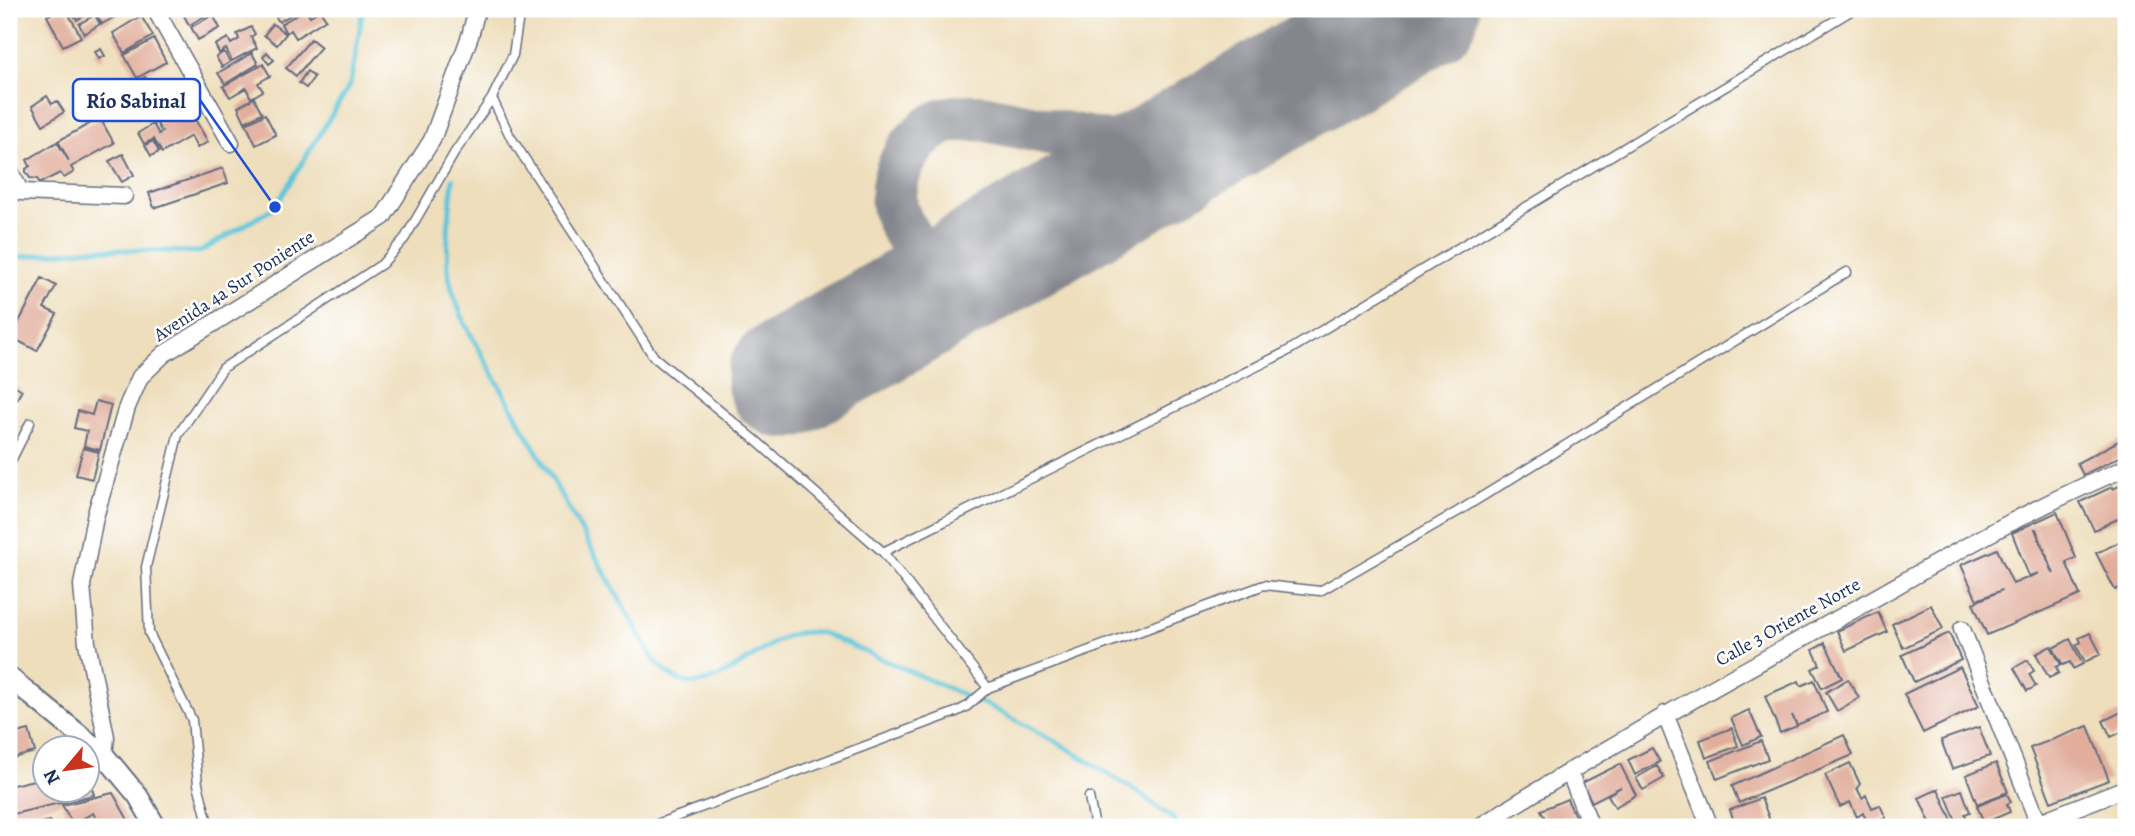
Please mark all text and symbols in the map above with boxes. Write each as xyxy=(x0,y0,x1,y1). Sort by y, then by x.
callout: Río Sabinal xyxy=(73,79,200,121)
text: Río Sabinal xyxy=(86,87,186,115)
street label: Avenida 4a Sur Poniente xyxy=(148,224,320,348)
street label: Calle 3 Oriente Norte xyxy=(1711,571,1865,673)
north arrow xyxy=(32,734,102,804)
text: N xyxy=(37,764,67,789)

